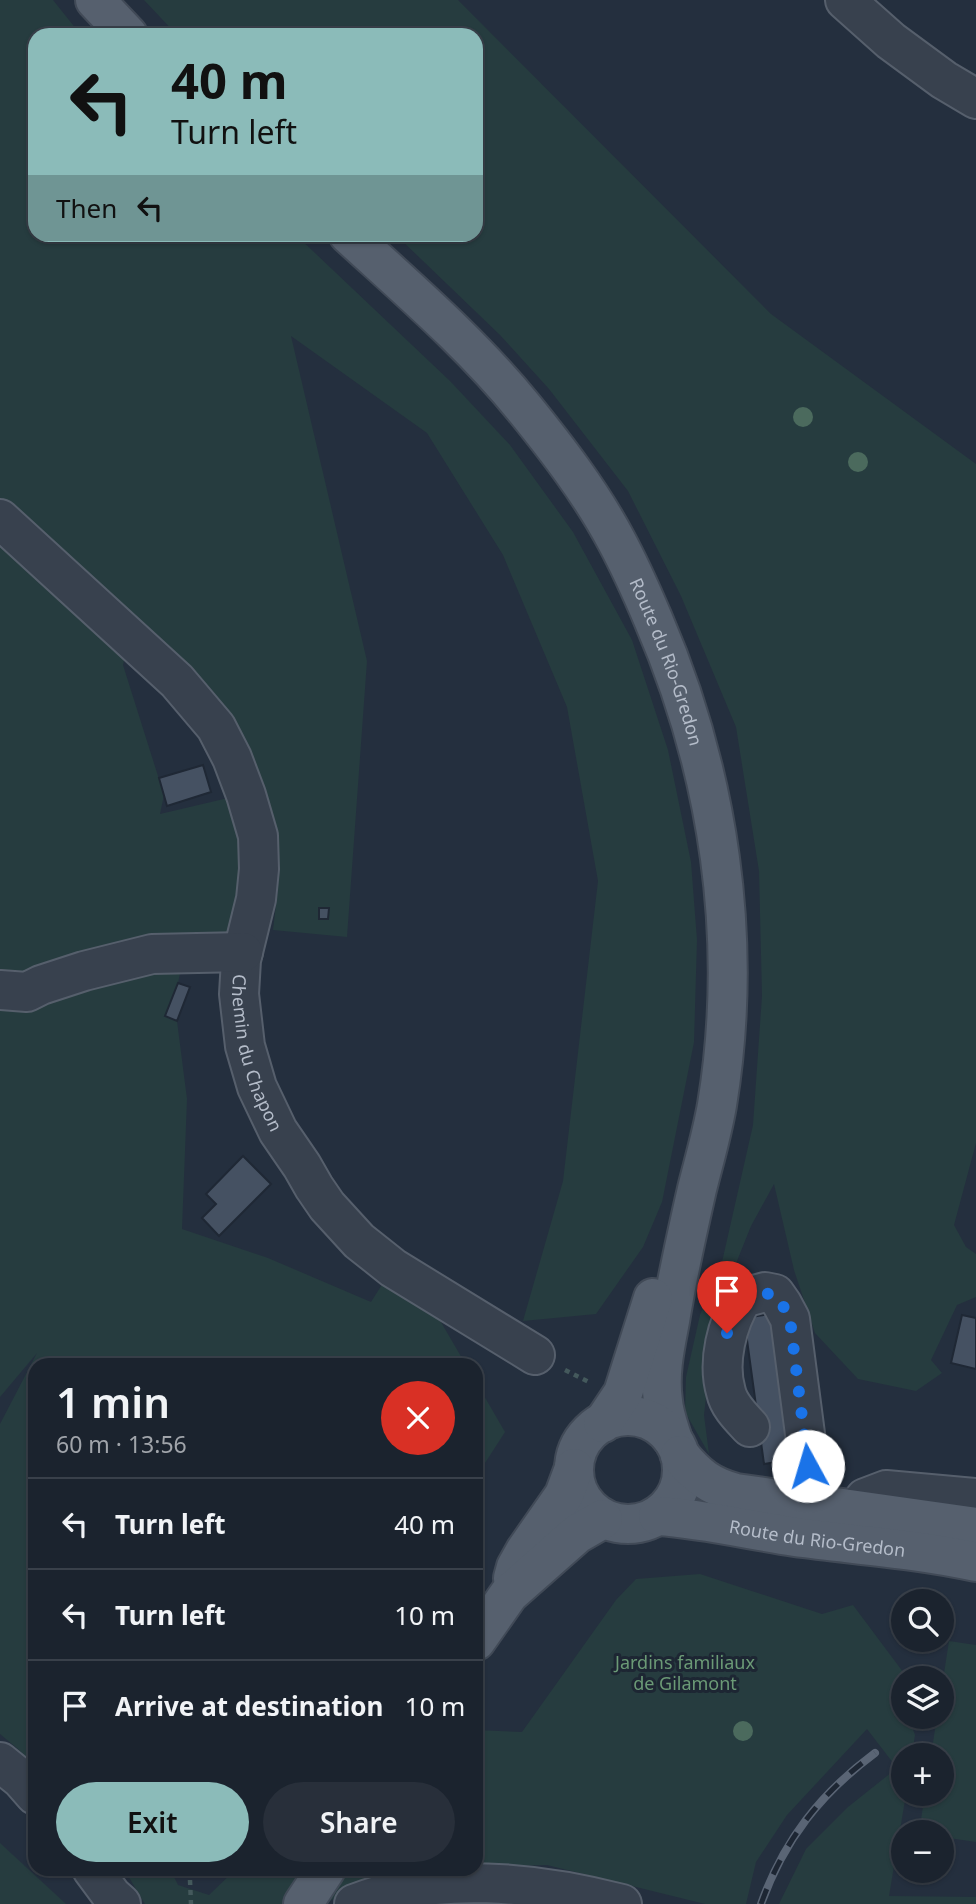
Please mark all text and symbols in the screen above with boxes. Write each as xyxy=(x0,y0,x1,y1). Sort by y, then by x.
text: 40 m xyxy=(171,47,288,113)
icon: left xyxy=(56,56,147,147)
text: Turn left xyxy=(171,110,297,153)
icon: left xyxy=(131,189,169,227)
text: Then xyxy=(56,190,117,226)
street label: Route du Rio-Gredon xyxy=(624,574,709,748)
street label: Chemin du Chapon xyxy=(227,974,288,1135)
pin xyxy=(697,1261,757,1333)
icon: arrive xyxy=(708,1272,746,1310)
text: 1 min xyxy=(56,1373,170,1430)
button: close xyxy=(381,1381,455,1455)
text: 60 m · 13:56 xyxy=(56,1428,187,1460)
position arrow xyxy=(771,1429,845,1503)
icon: left xyxy=(56,1505,94,1543)
text: Turn left xyxy=(115,1506,226,1542)
text: 40 m xyxy=(394,1506,455,1542)
street label: Route du Rio-Gredon xyxy=(727,1514,907,1562)
map controls xyxy=(891,1589,954,1883)
button: search xyxy=(891,1589,954,1652)
icon: left xyxy=(56,1596,94,1634)
text: Turn left xyxy=(115,1597,226,1633)
text: 10 m xyxy=(394,1597,455,1633)
park label: Jardins familiaux de Gilamont xyxy=(613,1650,755,1695)
button: layers xyxy=(891,1666,954,1729)
icon: arrive xyxy=(56,1687,94,1725)
text: Arrive at destination xyxy=(115,1688,384,1724)
text: 10 m xyxy=(405,1688,465,1724)
button: + xyxy=(891,1743,954,1806)
button: Exit xyxy=(56,1782,249,1862)
button: Share xyxy=(263,1782,455,1862)
button: − xyxy=(891,1820,954,1883)

